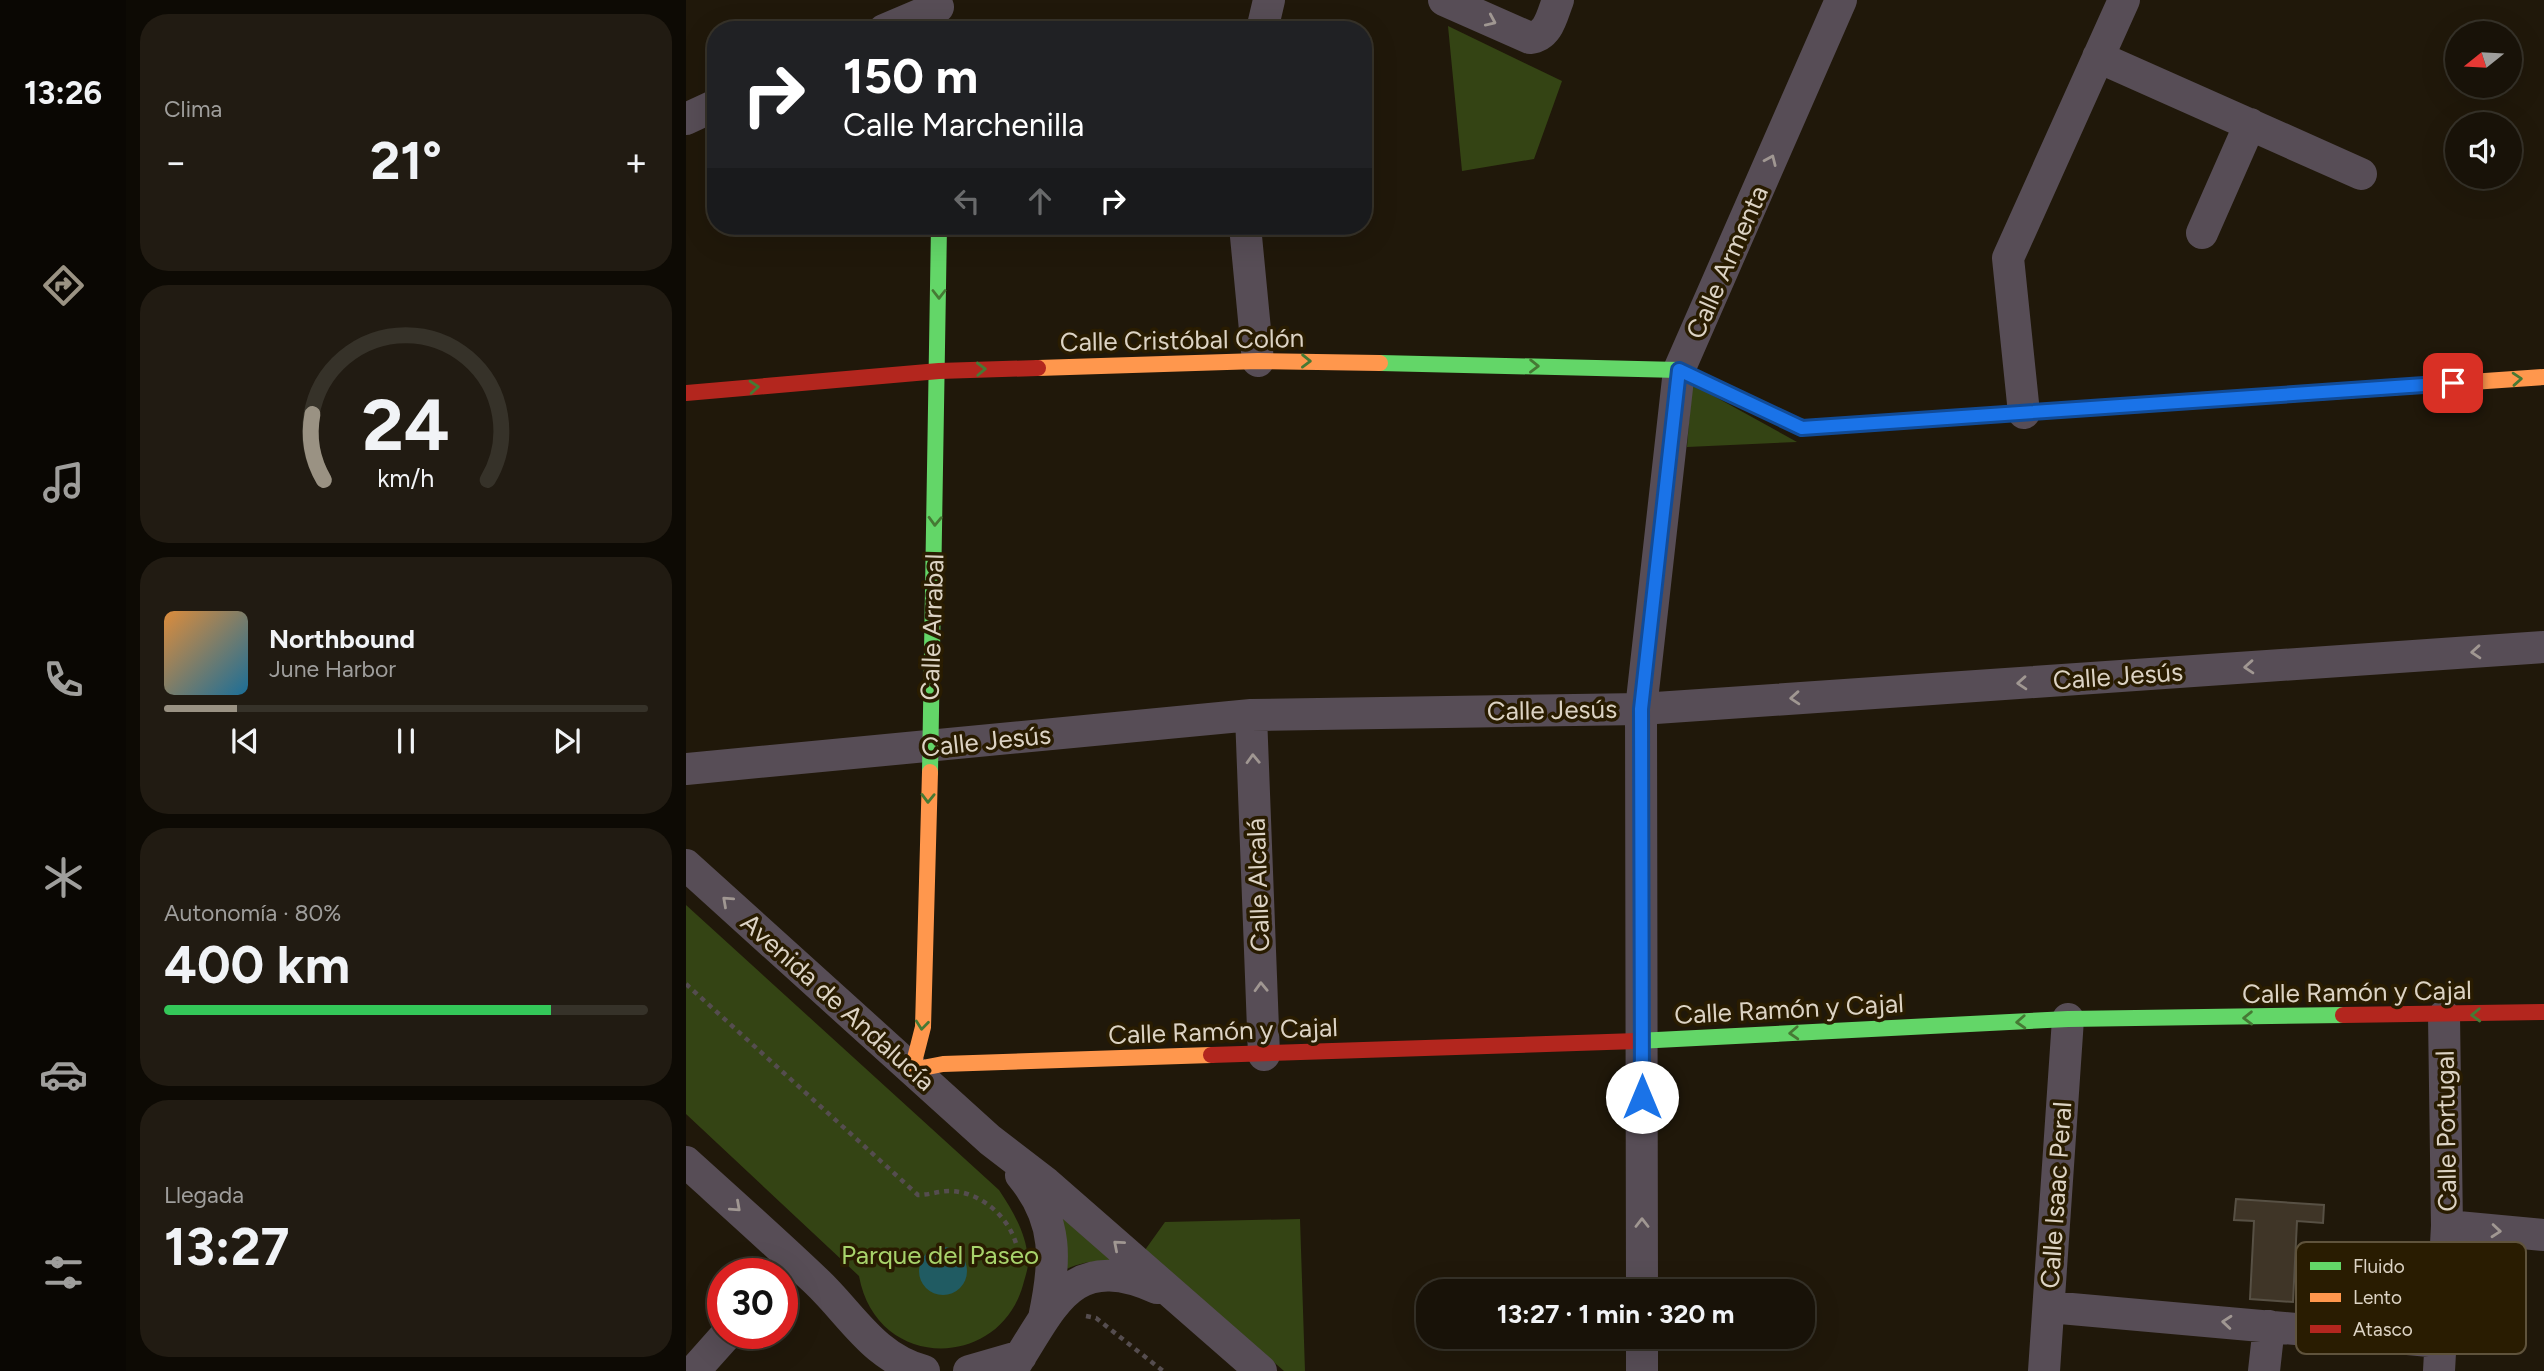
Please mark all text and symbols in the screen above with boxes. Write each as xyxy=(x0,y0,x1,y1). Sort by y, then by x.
one-way arrow xyxy=(1484,13,1496,27)
north arrow xyxy=(2445,21,2522,98)
map controls xyxy=(2445,21,2522,189)
text: 150 m xyxy=(843,46,978,105)
icon: right xyxy=(728,49,819,140)
text: 13:26 xyxy=(24,74,102,112)
text: Clima xyxy=(164,95,222,123)
text: Calle Marchenilla xyxy=(843,106,1084,144)
button: sound xyxy=(2445,112,2522,189)
text: 21° xyxy=(370,130,442,192)
text: − xyxy=(164,139,188,185)
text: + xyxy=(624,139,648,185)
one-way arrow xyxy=(1763,154,1777,167)
street label: Calle Armenta xyxy=(1679,180,1775,344)
icon: left xyxy=(948,182,986,220)
icon: ahead xyxy=(1021,182,1059,220)
icon: right xyxy=(1094,182,1132,220)
icon: directions xyxy=(39,261,88,310)
one-way arrow xyxy=(931,289,947,300)
street label: Calle Cristóbal Colón xyxy=(1060,322,1304,358)
pin xyxy=(2423,353,2483,413)
one-way arrow xyxy=(1301,354,1312,369)
one-way arrow xyxy=(1528,358,1539,373)
one-way arrow xyxy=(976,362,987,377)
icon: arrive xyxy=(2434,364,2472,402)
one-way arrow xyxy=(2512,371,2523,386)
one-way arrow xyxy=(749,380,760,395)
text: 24 xyxy=(362,382,450,469)
icon: music xyxy=(39,458,88,507)
text: km/h xyxy=(377,463,435,493)
one-way arrow xyxy=(927,516,942,527)
street label: Calle Arrabal xyxy=(913,553,951,701)
text: Northbound xyxy=(269,623,415,655)
one-way arrow xyxy=(2470,644,2481,659)
icon: phone xyxy=(39,655,88,704)
text: June Harbor xyxy=(269,655,396,683)
street label: Calle Jesús xyxy=(2052,655,2184,697)
one-way arrow xyxy=(2243,659,2254,674)
one-way arrow xyxy=(2016,675,2027,690)
one-way arrow xyxy=(1789,691,1800,706)
street label: Calle Jesús xyxy=(1487,693,1617,727)
street label: Calle Jesús xyxy=(919,718,1053,764)
icon: previous xyxy=(226,722,264,760)
icon: pause xyxy=(387,722,425,760)
icon: next xyxy=(548,722,586,760)
one-way arrow xyxy=(1245,754,1261,764)
one-way arrow xyxy=(920,793,936,804)
street label: Calle Alcalá xyxy=(1240,818,1276,952)
icon: climate xyxy=(39,853,88,902)
one-way arrow xyxy=(722,897,735,909)
text: Autonomía · 80% xyxy=(164,899,341,927)
street label: Avenida de Andalucía xyxy=(734,906,942,1098)
text: 400 km xyxy=(164,934,350,996)
street label: Calle Ramón y Cajal xyxy=(2242,974,2472,1010)
one-way arrow xyxy=(1254,981,1269,992)
street label: Calle Ramón y Cajal xyxy=(1673,987,1905,1031)
one-way arrow xyxy=(2470,1007,2481,1022)
one-way arrow xyxy=(2243,1010,2253,1026)
street label: Calle Ramón y Cajal xyxy=(1108,1011,1338,1051)
one-way arrow xyxy=(2015,1014,2026,1029)
one-way arrow xyxy=(915,1019,930,1031)
one-way arrow xyxy=(1788,1026,1799,1041)
icon: car xyxy=(39,1050,88,1099)
street label: Calle Portugal xyxy=(2429,1050,2463,1212)
position arrow xyxy=(1605,1060,1679,1134)
street label: Calle Isaac Peral xyxy=(2034,1101,2078,1289)
text: Llegada xyxy=(164,1181,244,1209)
one-way arrow xyxy=(728,1199,741,1212)
text: 13:27 xyxy=(164,1216,290,1278)
one-way arrow xyxy=(1634,1218,1650,1228)
one-way arrow xyxy=(2490,1223,2501,1238)
park label: Parque del Paseo xyxy=(841,1239,1039,1271)
one-way arrow xyxy=(1114,1241,1127,1253)
legend xyxy=(2296,1242,2526,1354)
icon: filters xyxy=(39,1248,88,1297)
text: Fluido xyxy=(2353,1255,2405,1278)
speed limit sign: 30 xyxy=(707,1258,798,1349)
text: Lento xyxy=(2353,1286,2402,1309)
text: 13:27 · 1 min · 320 m xyxy=(1497,1298,1734,1330)
one-way arrow xyxy=(2221,1315,2232,1330)
text: Atasco xyxy=(2353,1318,2413,1341)

